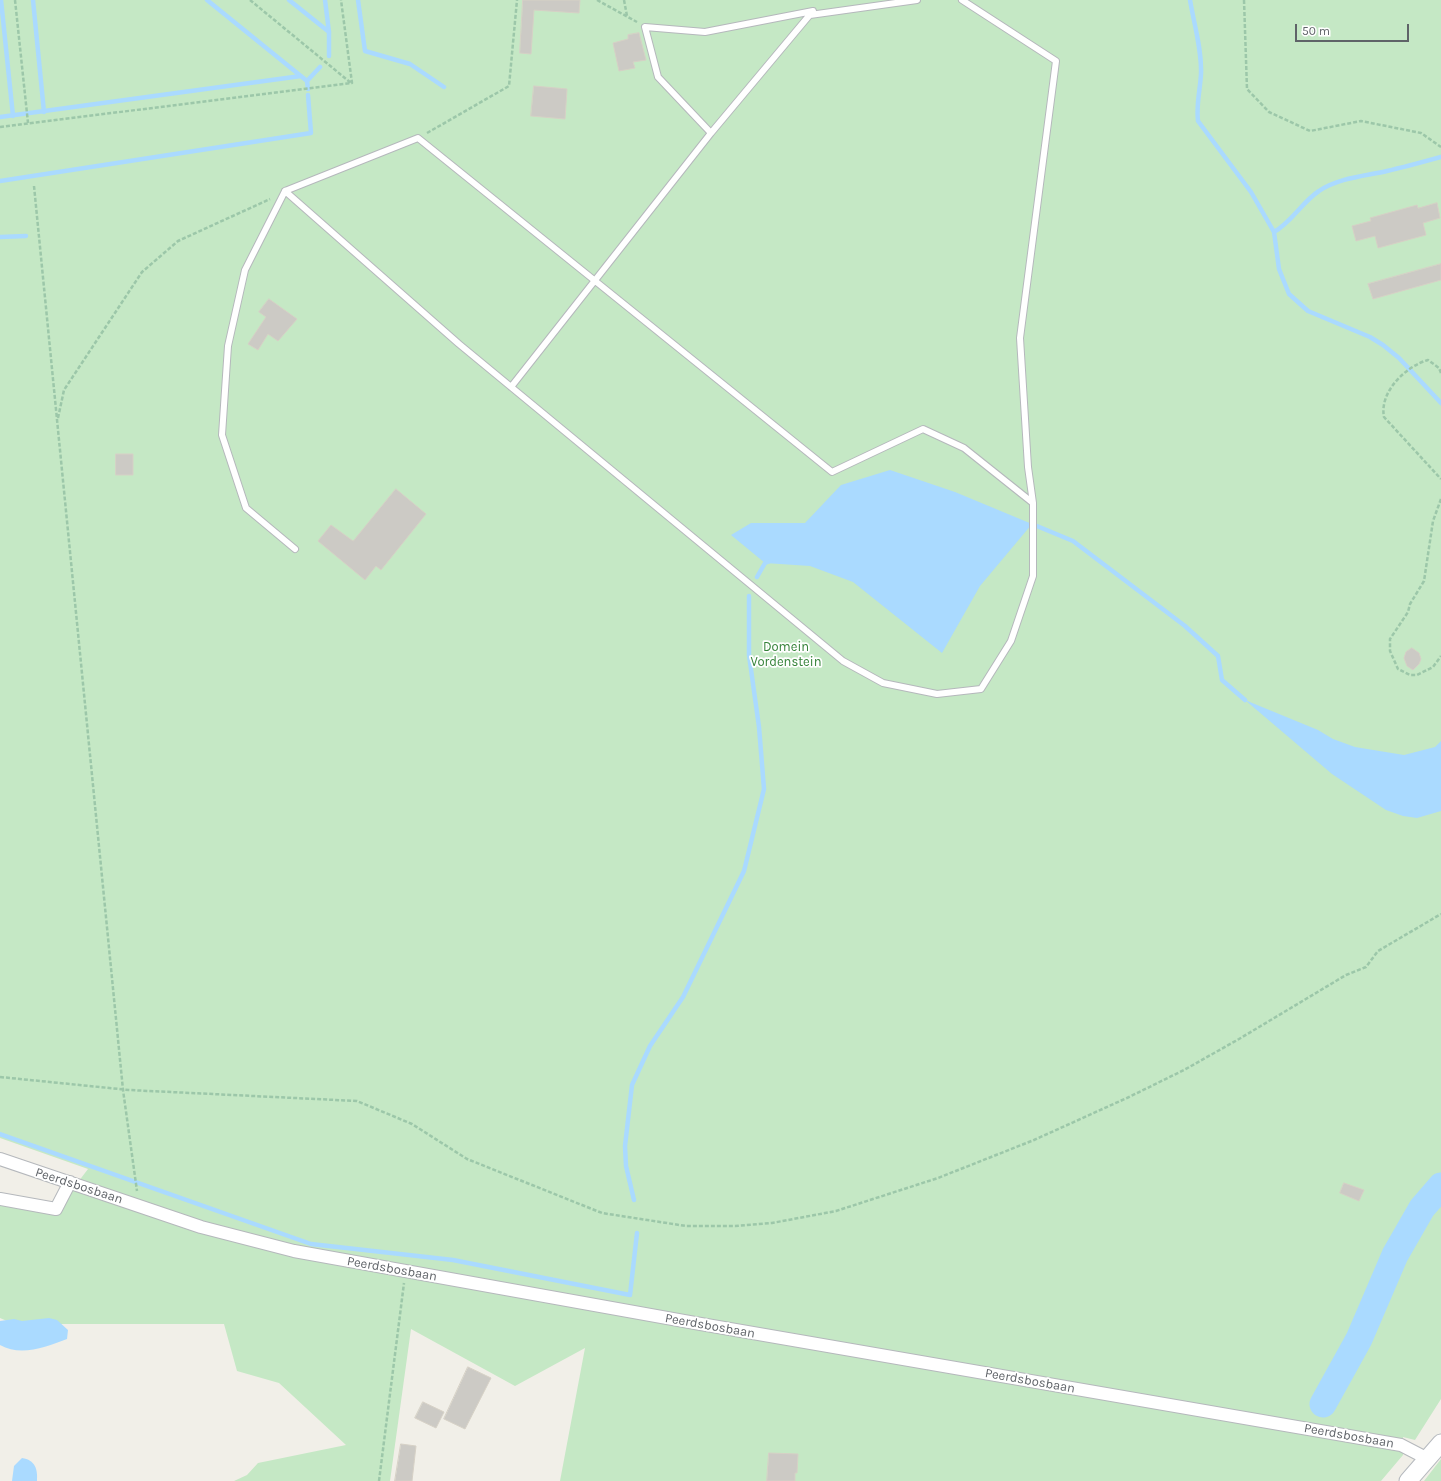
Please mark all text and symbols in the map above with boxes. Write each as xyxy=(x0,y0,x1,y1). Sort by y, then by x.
scale bar xyxy=(1297,16,1411,42)
text: 50 m xyxy=(1302,24,1330,38)
park label: Domein Vordenstein xyxy=(750,639,822,670)
street label: Peerdsbosbaan xyxy=(33,1164,125,1208)
street label: Peerdsbosbaan xyxy=(346,1253,438,1285)
street label: Peerdsbosbaan xyxy=(664,1310,756,1342)
street label: Peerdsbosbaan xyxy=(984,1365,1076,1397)
street label: Peerdsbosbaan xyxy=(1303,1420,1395,1452)

